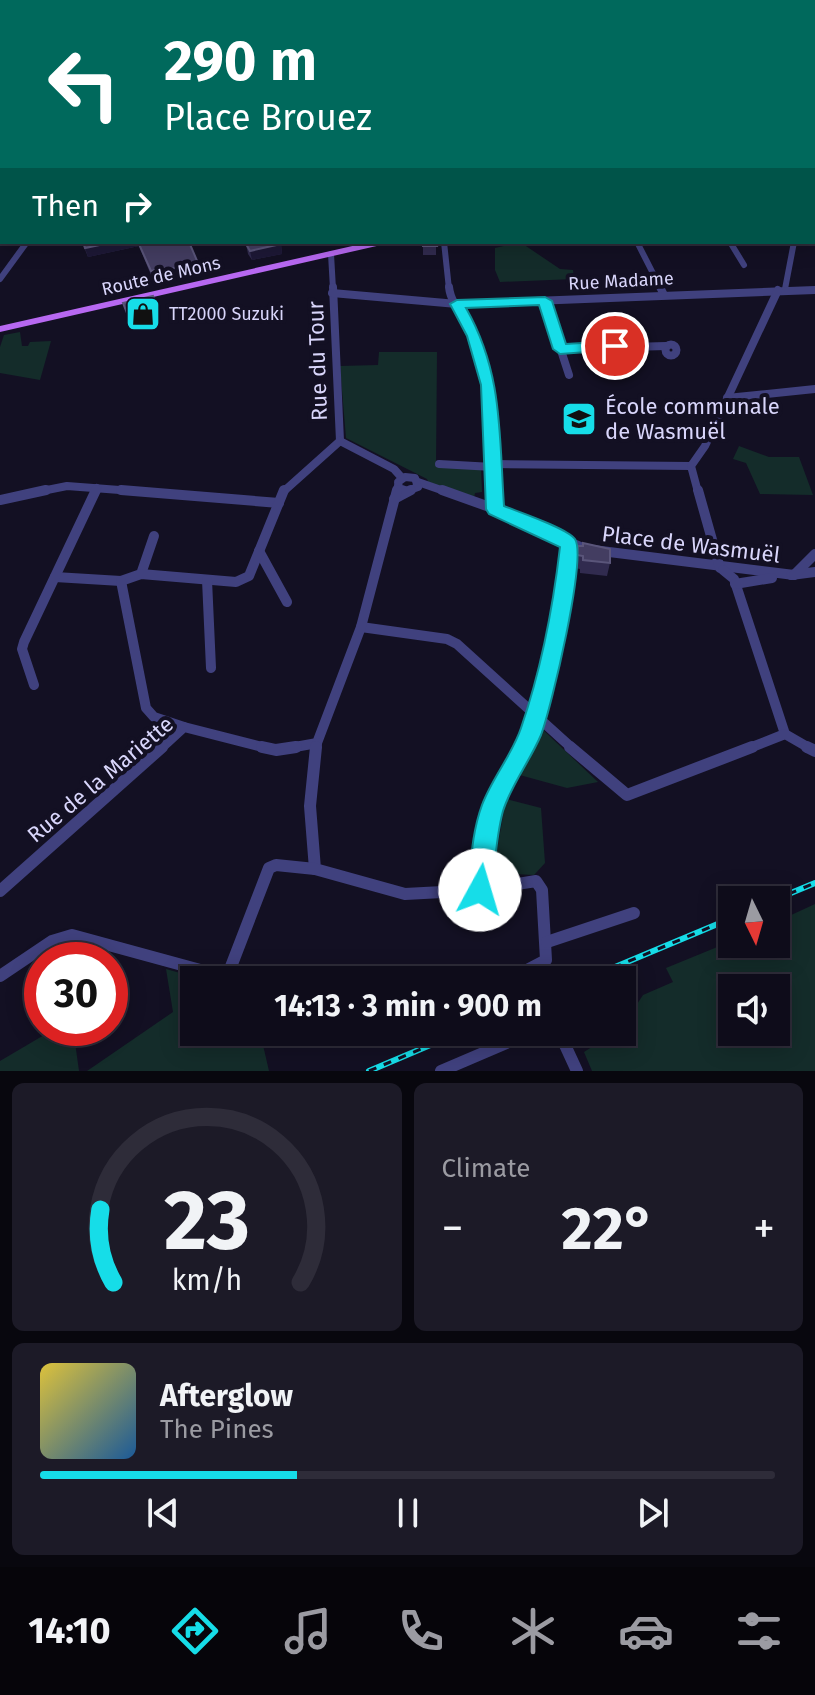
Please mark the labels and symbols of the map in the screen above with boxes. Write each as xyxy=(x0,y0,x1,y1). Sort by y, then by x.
street label: Route de Mons xyxy=(99,252,223,300)
street label: Rue Madame xyxy=(568,267,674,295)
shop icon: TT2000 Suzuki xyxy=(124,295,162,333)
street label: Rue du Tour xyxy=(302,300,333,421)
place label: TT2000 Suzuki xyxy=(169,303,284,325)
pin xyxy=(581,312,649,380)
place label: École communale de Wasmuël xyxy=(605,393,780,445)
school or university icon: École communale de Wasmuël xyxy=(560,400,598,438)
street label: Place de Wasmuël xyxy=(600,520,782,569)
street label: Rue de la Mariette xyxy=(22,710,179,848)
position arrow xyxy=(438,848,522,932)
north arrow xyxy=(718,886,790,958)
speed limit sign: 30 xyxy=(24,942,128,1046)

